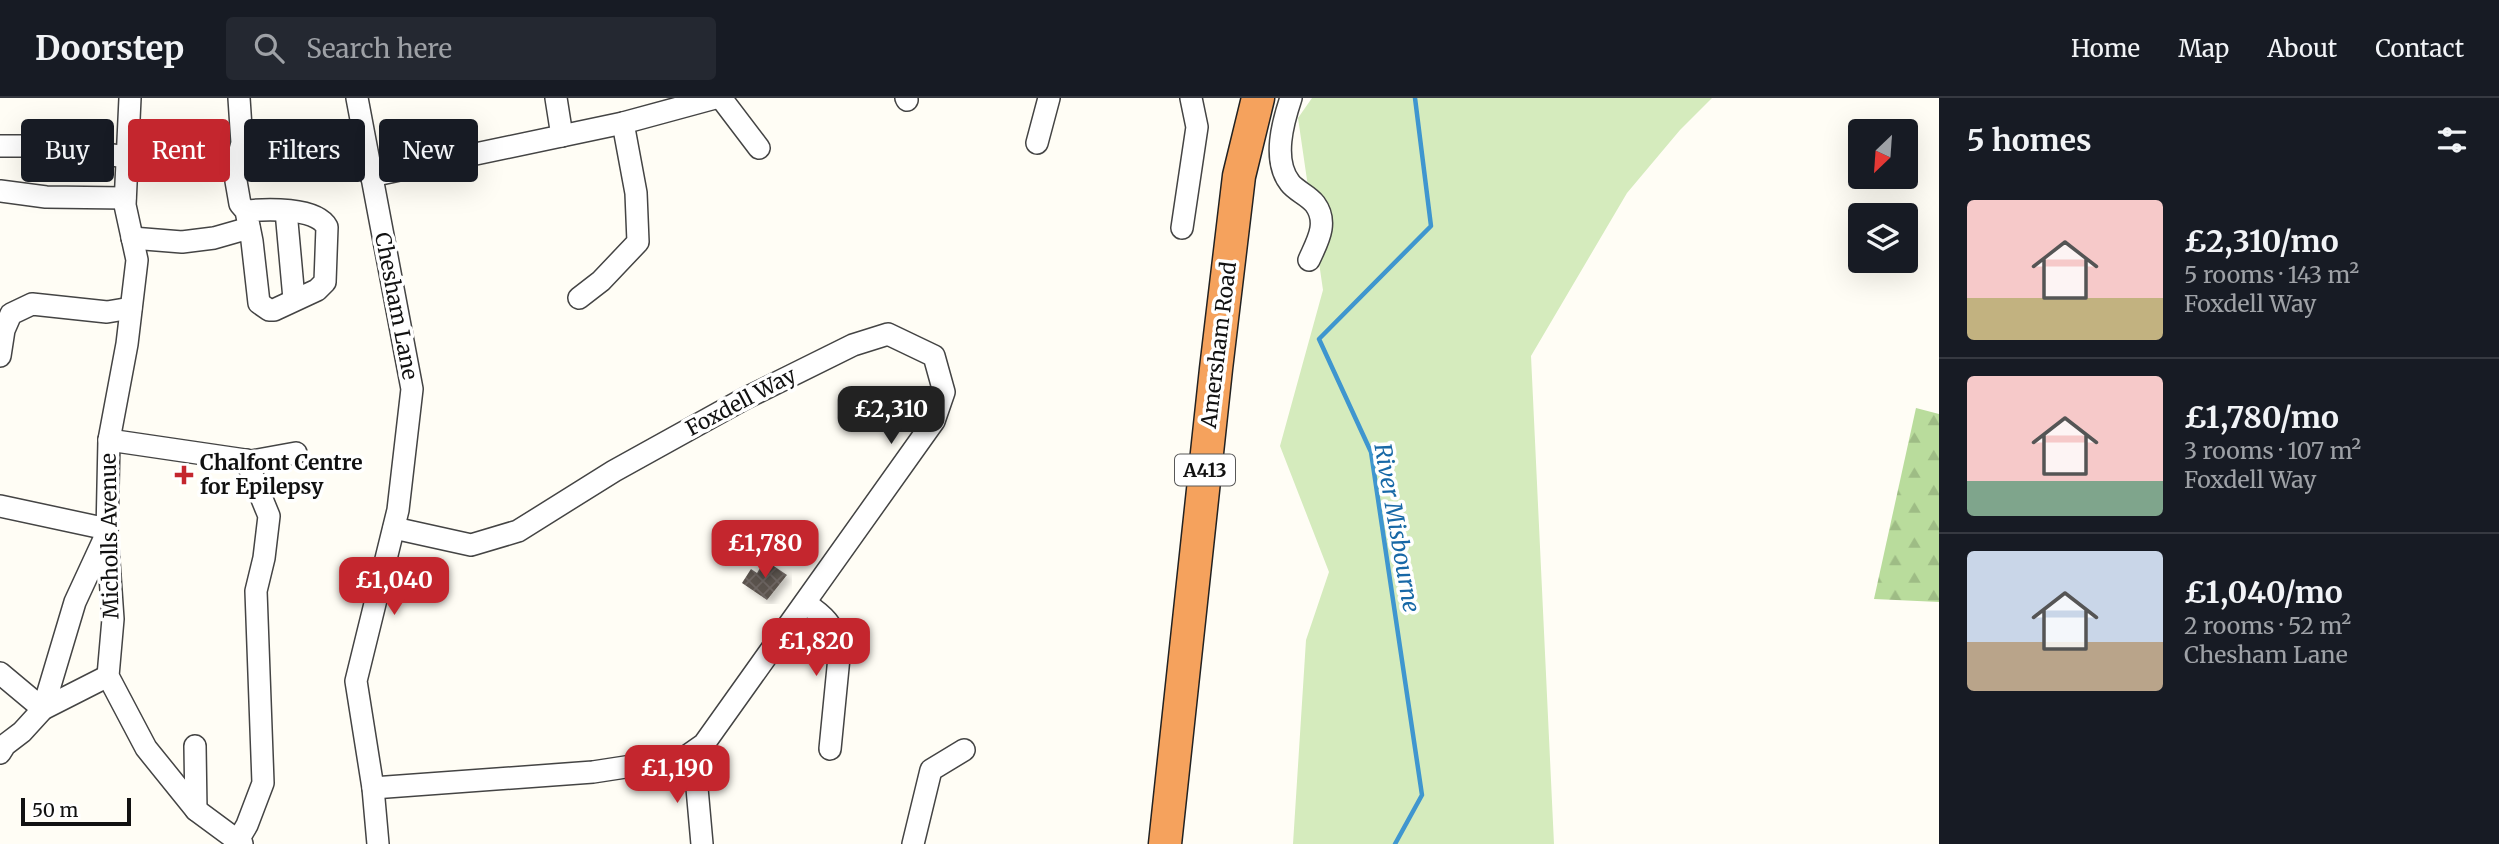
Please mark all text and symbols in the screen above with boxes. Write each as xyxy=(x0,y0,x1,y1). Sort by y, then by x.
search box xyxy=(226,17,716,80)
text: Doorstep xyxy=(35,28,184,69)
icon: search xyxy=(250,29,288,67)
text: Search here xyxy=(306,32,452,65)
text: Home xyxy=(2071,33,2140,64)
text: Map xyxy=(2178,33,2229,64)
text: About xyxy=(2267,33,2337,64)
text: Contact xyxy=(2375,33,2464,64)
chip: Buy xyxy=(21,119,114,182)
chip: Rent xyxy=(128,119,230,182)
chip: Filters xyxy=(244,119,365,182)
chip: New xyxy=(379,119,478,182)
north arrow xyxy=(1848,119,1918,189)
map controls xyxy=(1848,119,1918,273)
text: 5 homes xyxy=(1967,121,2092,159)
icon: filters xyxy=(2433,121,2471,159)
button: layers xyxy=(1848,203,1918,273)
text: £2,310/mo xyxy=(2184,222,2339,260)
icon: home xyxy=(2023,228,2107,312)
street label: Chesham Lane xyxy=(369,230,424,382)
street label: Amersham Road xyxy=(1195,260,1242,431)
text: 5 rooms · 143 m² xyxy=(2184,260,2359,289)
text: Foxdell Way xyxy=(2184,289,2317,318)
street label: Foxdell Way xyxy=(681,361,801,442)
pin: £2,310 xyxy=(834,386,948,446)
text: £2,310 xyxy=(854,394,928,423)
text: £1,780/mo xyxy=(2184,398,2339,436)
icon: home xyxy=(2023,404,2107,488)
text: 3 rooms · 107 m² xyxy=(2184,436,2361,465)
water label: River Misbourne xyxy=(1368,441,1427,615)
place label: Chalfont Centre for Epilepsy xyxy=(200,449,363,500)
street label: Micholls Avenue xyxy=(95,453,124,619)
road number: A413 xyxy=(1175,454,1235,486)
marker: Chalfont Centre for Epilepsy xyxy=(174,465,194,485)
text: Foxdell Way xyxy=(2184,465,2317,494)
pin: £1,780 xyxy=(708,520,822,580)
text: £1,780 xyxy=(728,528,802,557)
pin: £1,040 xyxy=(337,558,451,617)
text: £1,040 xyxy=(355,565,433,594)
text: £1,040/mo xyxy=(2184,573,2343,611)
icon: home xyxy=(2023,579,2107,663)
text: 2 rooms · 52 m² xyxy=(2184,611,2351,640)
pin: £1,820 xyxy=(759,618,873,678)
text: £1,820 xyxy=(778,626,854,655)
text: Chesham Lane xyxy=(2184,640,2348,669)
pin: £1,190 xyxy=(620,746,734,805)
text: £1,190 xyxy=(641,753,713,782)
scale bar xyxy=(21,795,131,827)
text: 50 m xyxy=(32,798,78,822)

